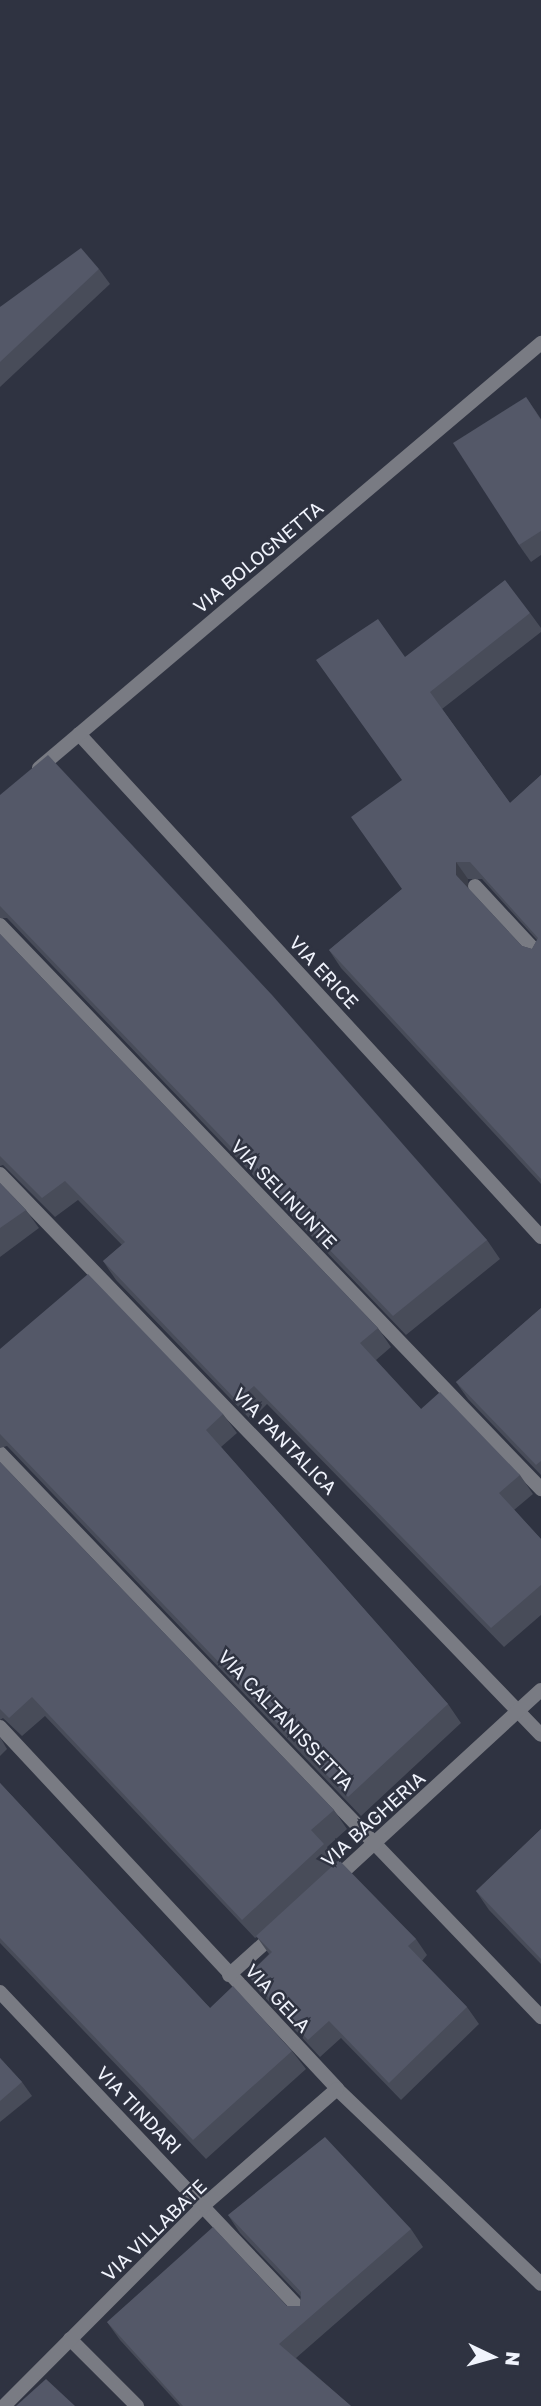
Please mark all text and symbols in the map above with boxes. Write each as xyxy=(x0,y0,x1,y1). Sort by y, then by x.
street label: VIA BOLOGNETTA xyxy=(189,496,327,618)
street label: VIA ERICE xyxy=(285,931,363,1013)
street label: VIA SELINUNTE xyxy=(226,1135,342,1253)
street label: VIA PANTALICA xyxy=(228,1383,342,1499)
street label: VIA CALTANISSETTA xyxy=(213,1645,359,1795)
street label: VIA BAGHERIA xyxy=(316,1766,430,1872)
street label: VIA GELA xyxy=(241,1959,315,2037)
street label: VIA TINDARI xyxy=(92,2061,186,2159)
street label: VIA VILLABATE xyxy=(97,2174,211,2286)
north arrow xyxy=(457,2322,527,2392)
text: N xyxy=(501,2351,526,2367)

